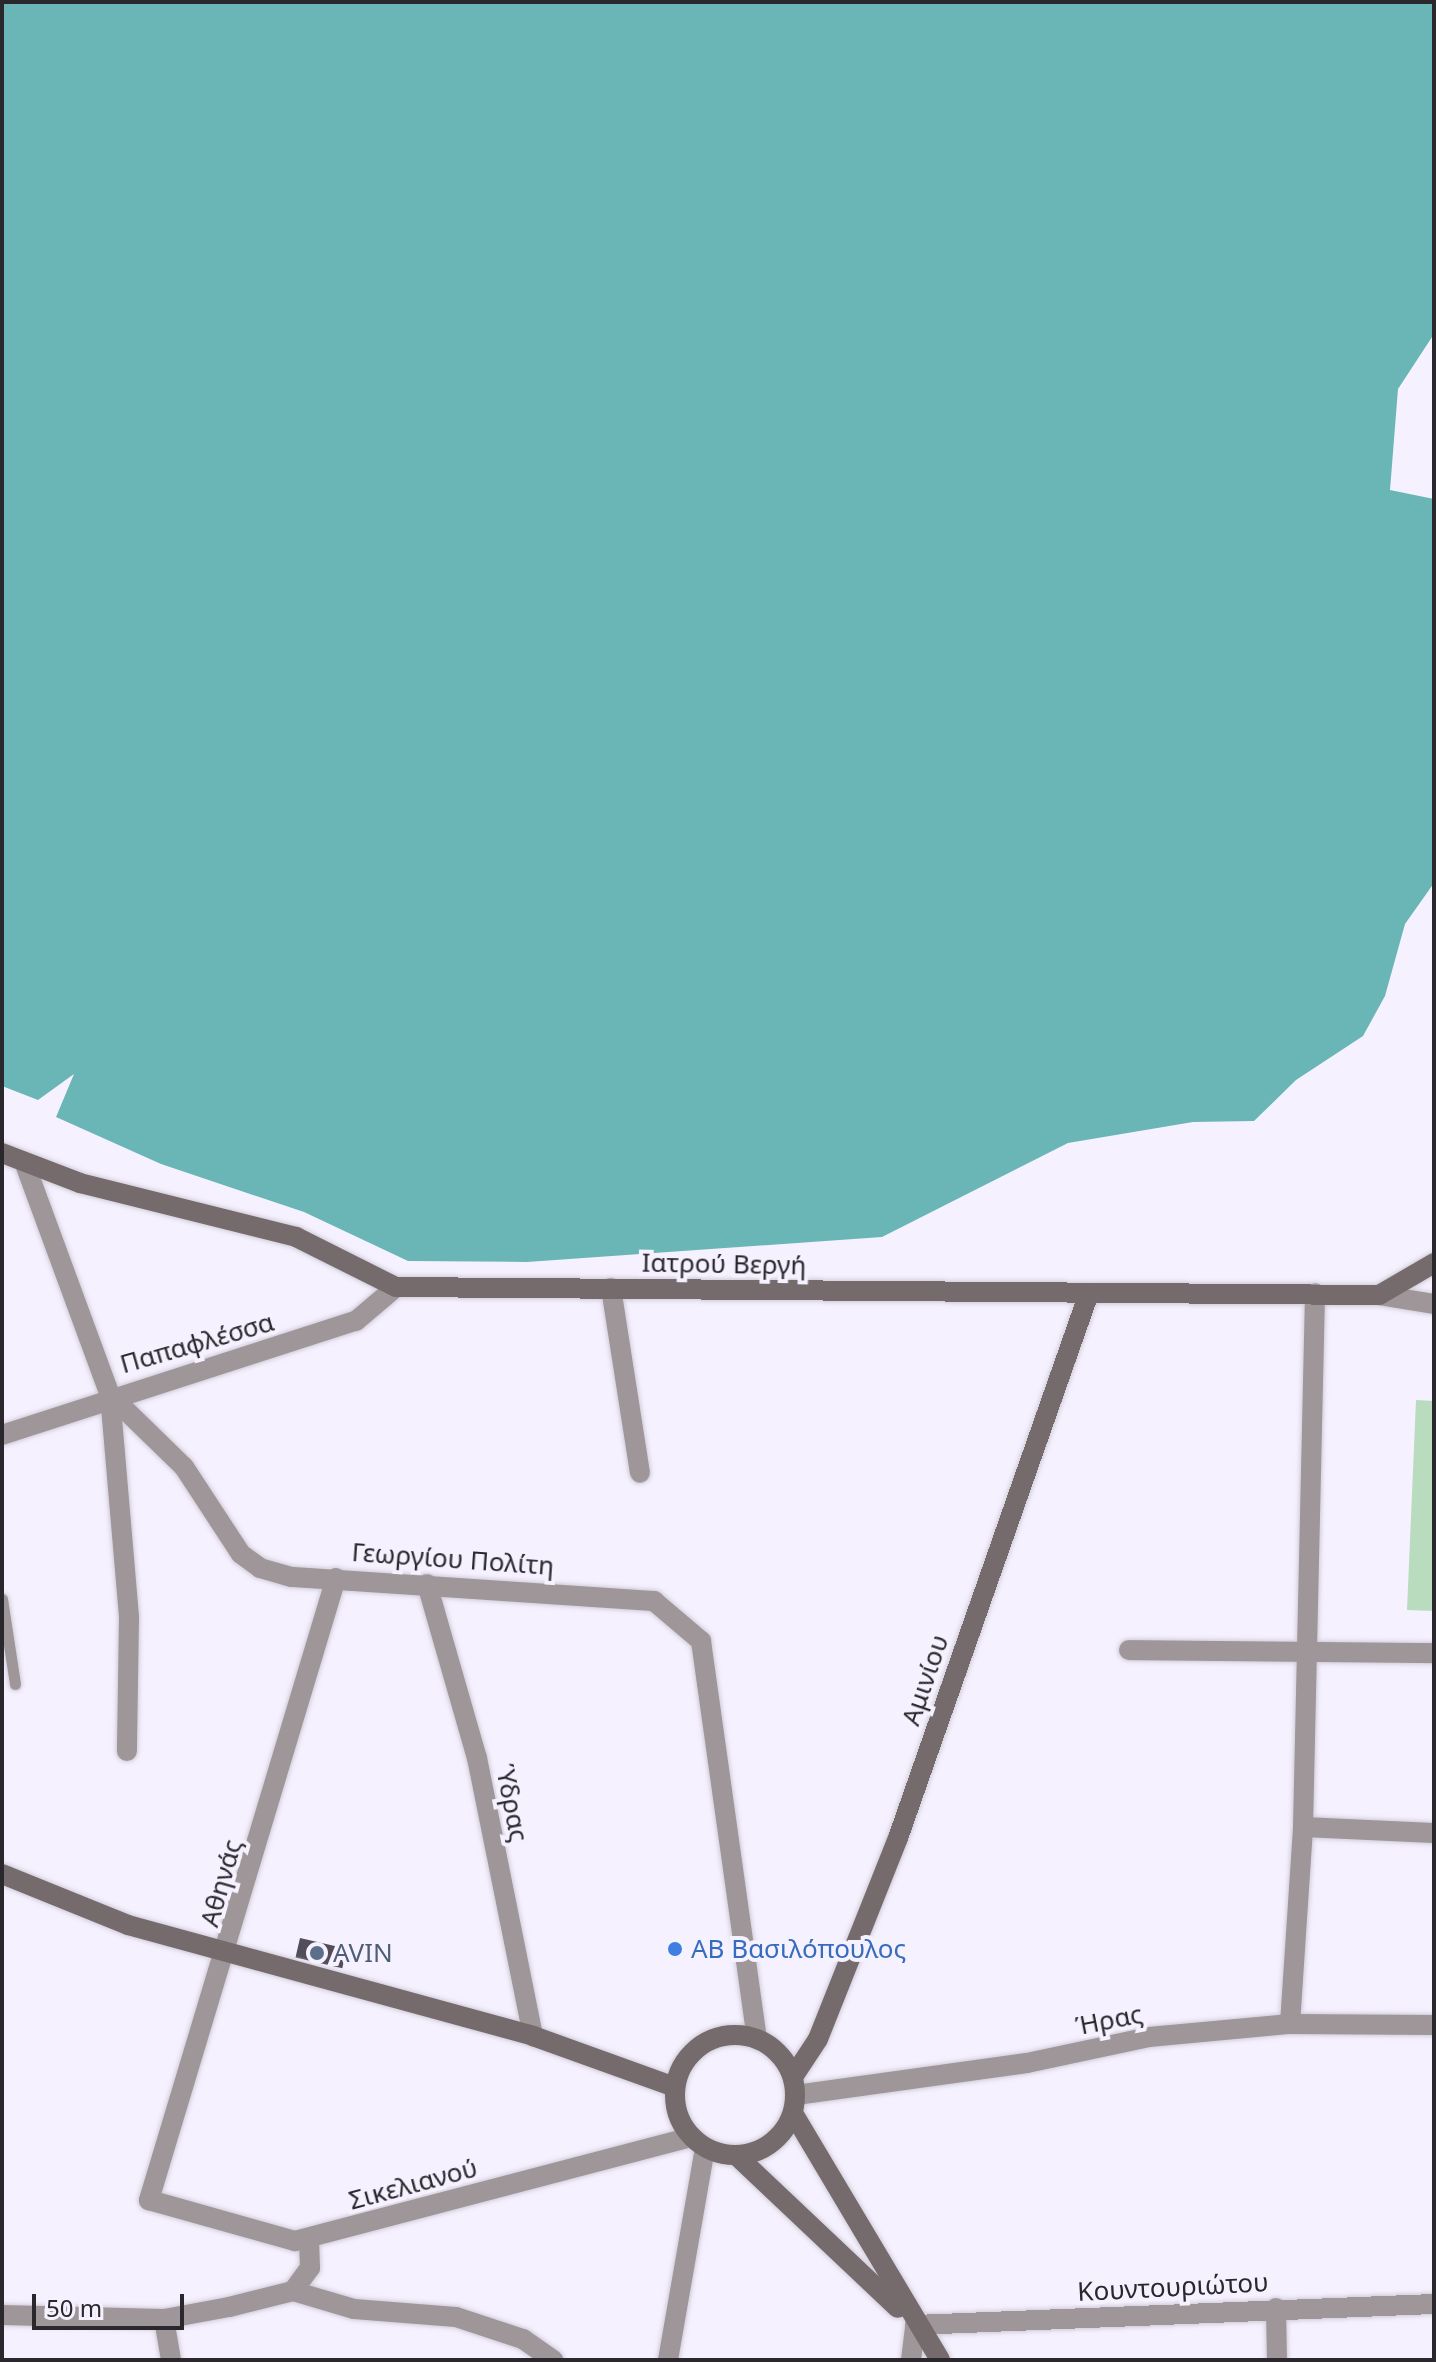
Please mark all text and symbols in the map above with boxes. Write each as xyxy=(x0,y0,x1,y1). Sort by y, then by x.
street label: Ιατρού Βεργή xyxy=(641,1247,807,1281)
street label: Παπαφλέσσα xyxy=(117,1306,277,1380)
street label: Γεωργίου Πολίτη xyxy=(351,1536,555,1582)
street label: Αμινίου xyxy=(895,1631,955,1729)
street label: Ύδρας xyxy=(489,1762,535,1844)
street label: Αθηνάς xyxy=(194,1836,248,1930)
place label: ΑΒ Βασιλόπουλος xyxy=(691,1933,906,1965)
place label: AVIN xyxy=(333,1937,393,1969)
marker: ΑΒ Βασιλόπουλος xyxy=(666,1940,684,1958)
marker: AVIN xyxy=(308,1944,326,1962)
street label: Ήρας xyxy=(1073,1998,1145,2042)
street label: Σικελιανού xyxy=(345,2152,481,2216)
street label: Κουντουριώτου xyxy=(1077,2266,1269,2308)
scale bar xyxy=(36,2278,188,2328)
text: 50 m xyxy=(46,2291,102,2324)

